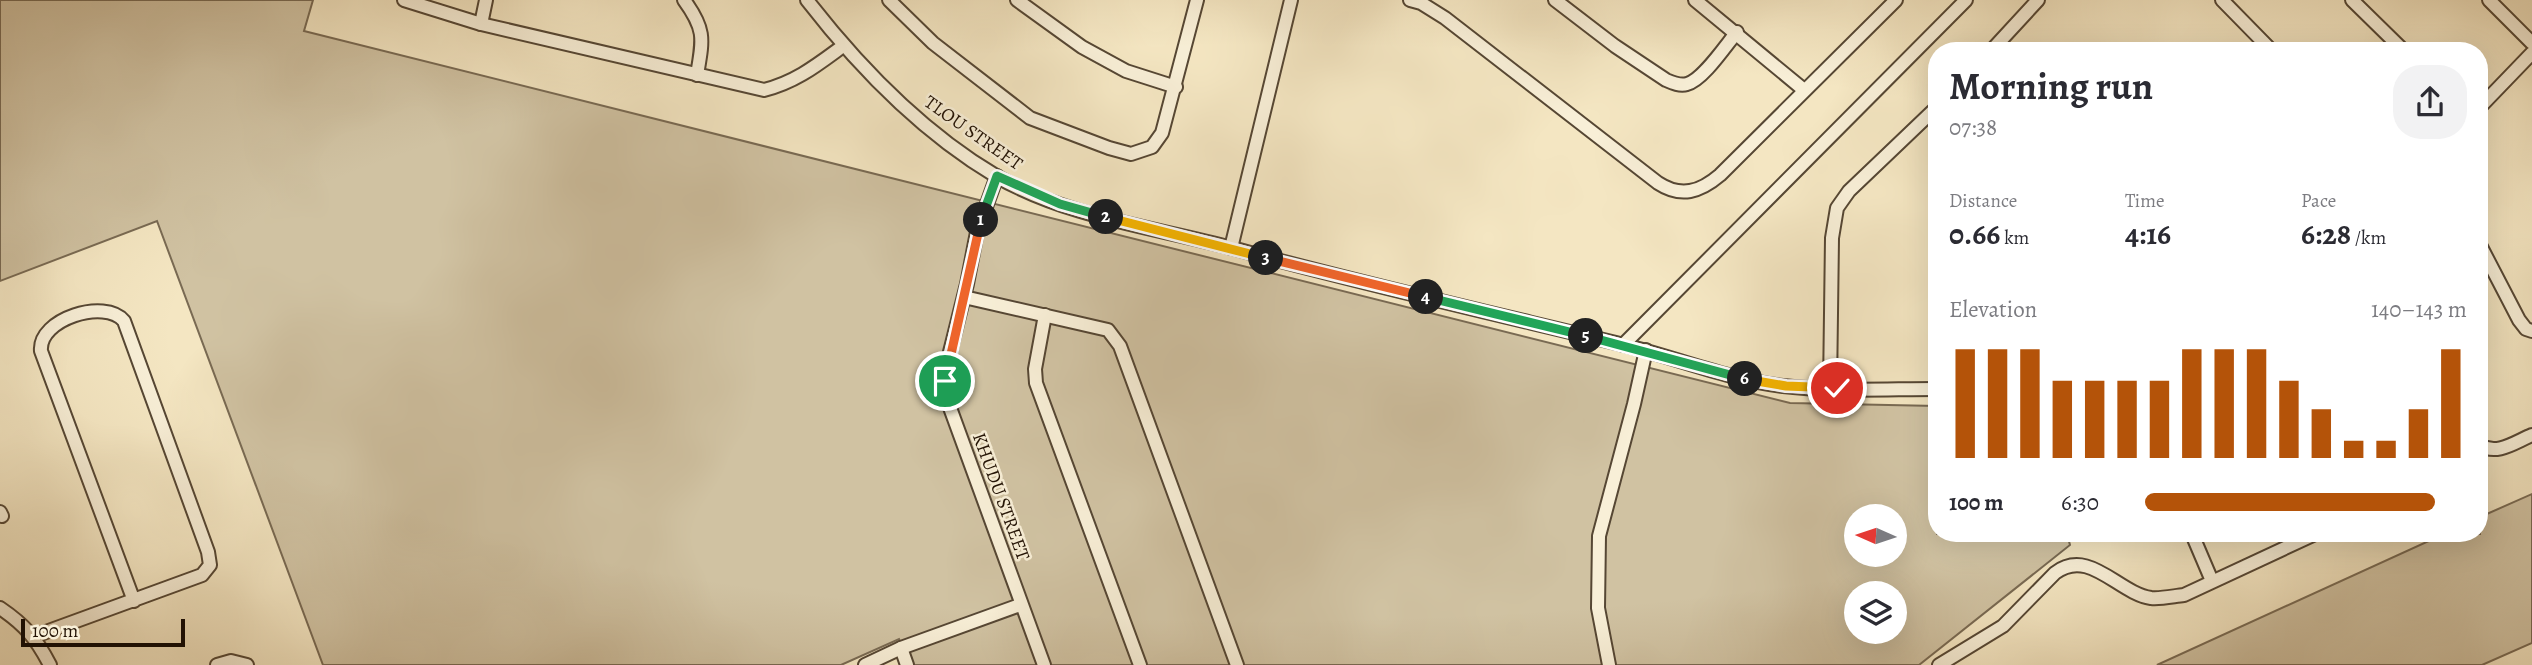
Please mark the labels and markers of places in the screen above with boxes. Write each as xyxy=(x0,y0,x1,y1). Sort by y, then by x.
pin: 2 xyxy=(1088,200,1124,234)
pin: 1 xyxy=(964,202,998,238)
pin: 3 xyxy=(1248,240,1284,276)
pin: 4 xyxy=(1408,280,1444,314)
pin: 5 xyxy=(1568,318,1604,354)
pin xyxy=(915,351,975,411)
pin xyxy=(1807,358,1867,418)
pin: 6 xyxy=(1728,362,1762,396)

